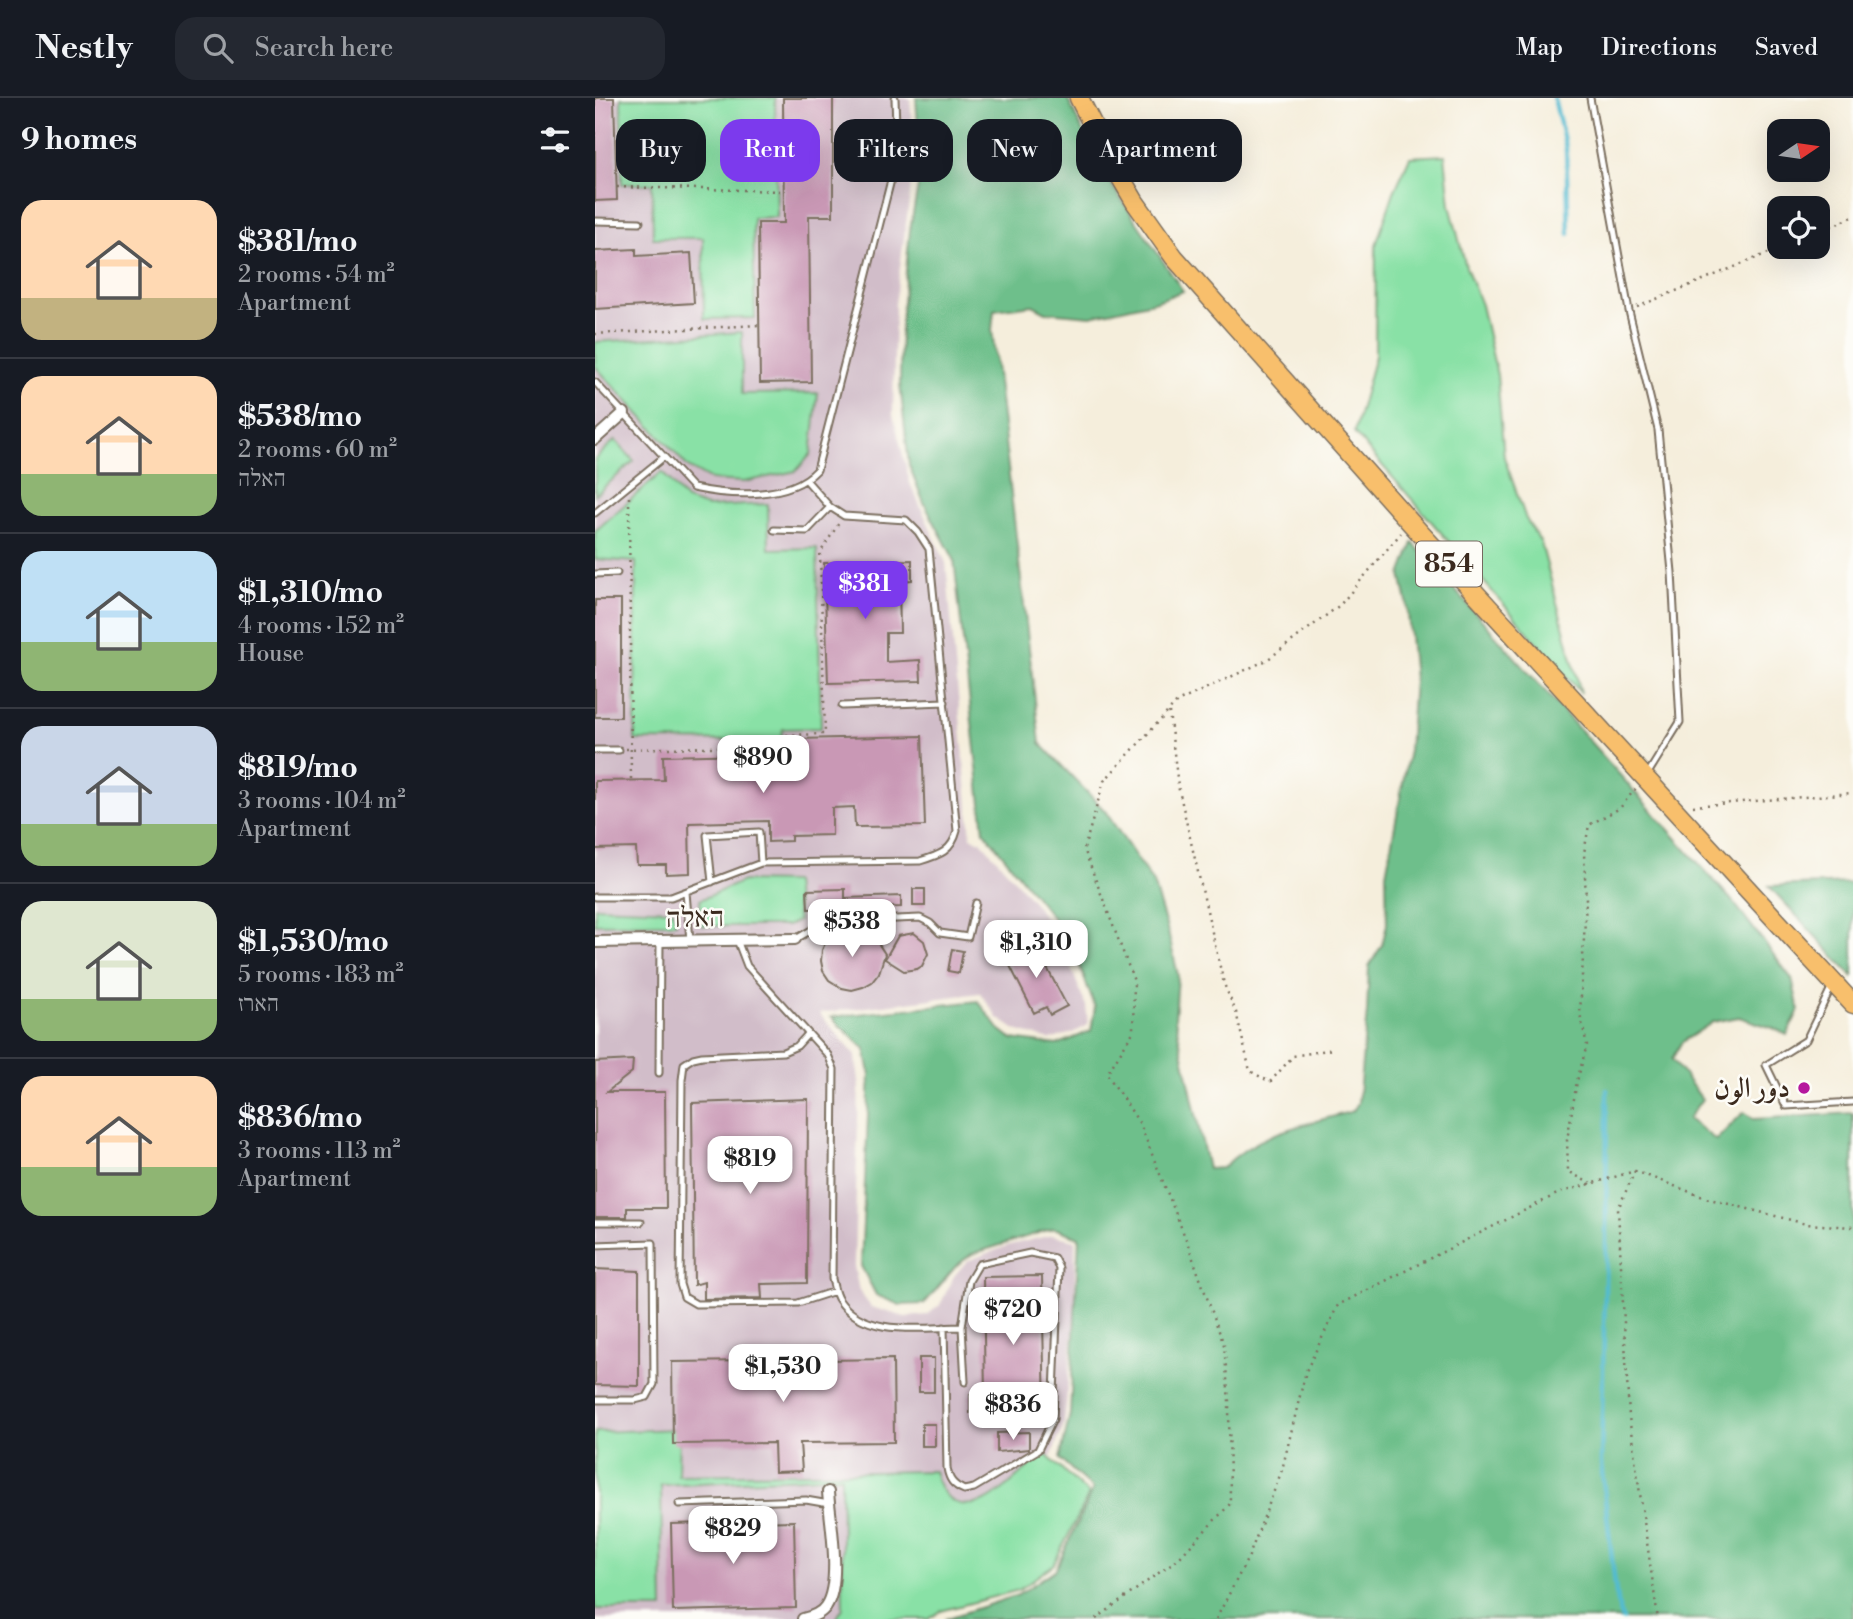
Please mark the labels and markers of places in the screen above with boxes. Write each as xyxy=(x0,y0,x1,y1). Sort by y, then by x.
pin: $381 xyxy=(824,561,906,621)
pin: $890 xyxy=(722,736,804,795)
pin: $538 xyxy=(811,900,893,959)
pin: $1,310 xyxy=(979,920,1093,980)
place label: دور الون xyxy=(1714,1071,1790,1106)
marker: دور الون xyxy=(1796,1080,1812,1096)
pin: $819 xyxy=(709,1136,791,1196)
pin: $720 xyxy=(972,1288,1054,1347)
pin: $1,530 xyxy=(726,1344,840,1404)
pin: $836 xyxy=(972,1382,1054,1442)
pin: $829 xyxy=(692,1506,774,1566)

